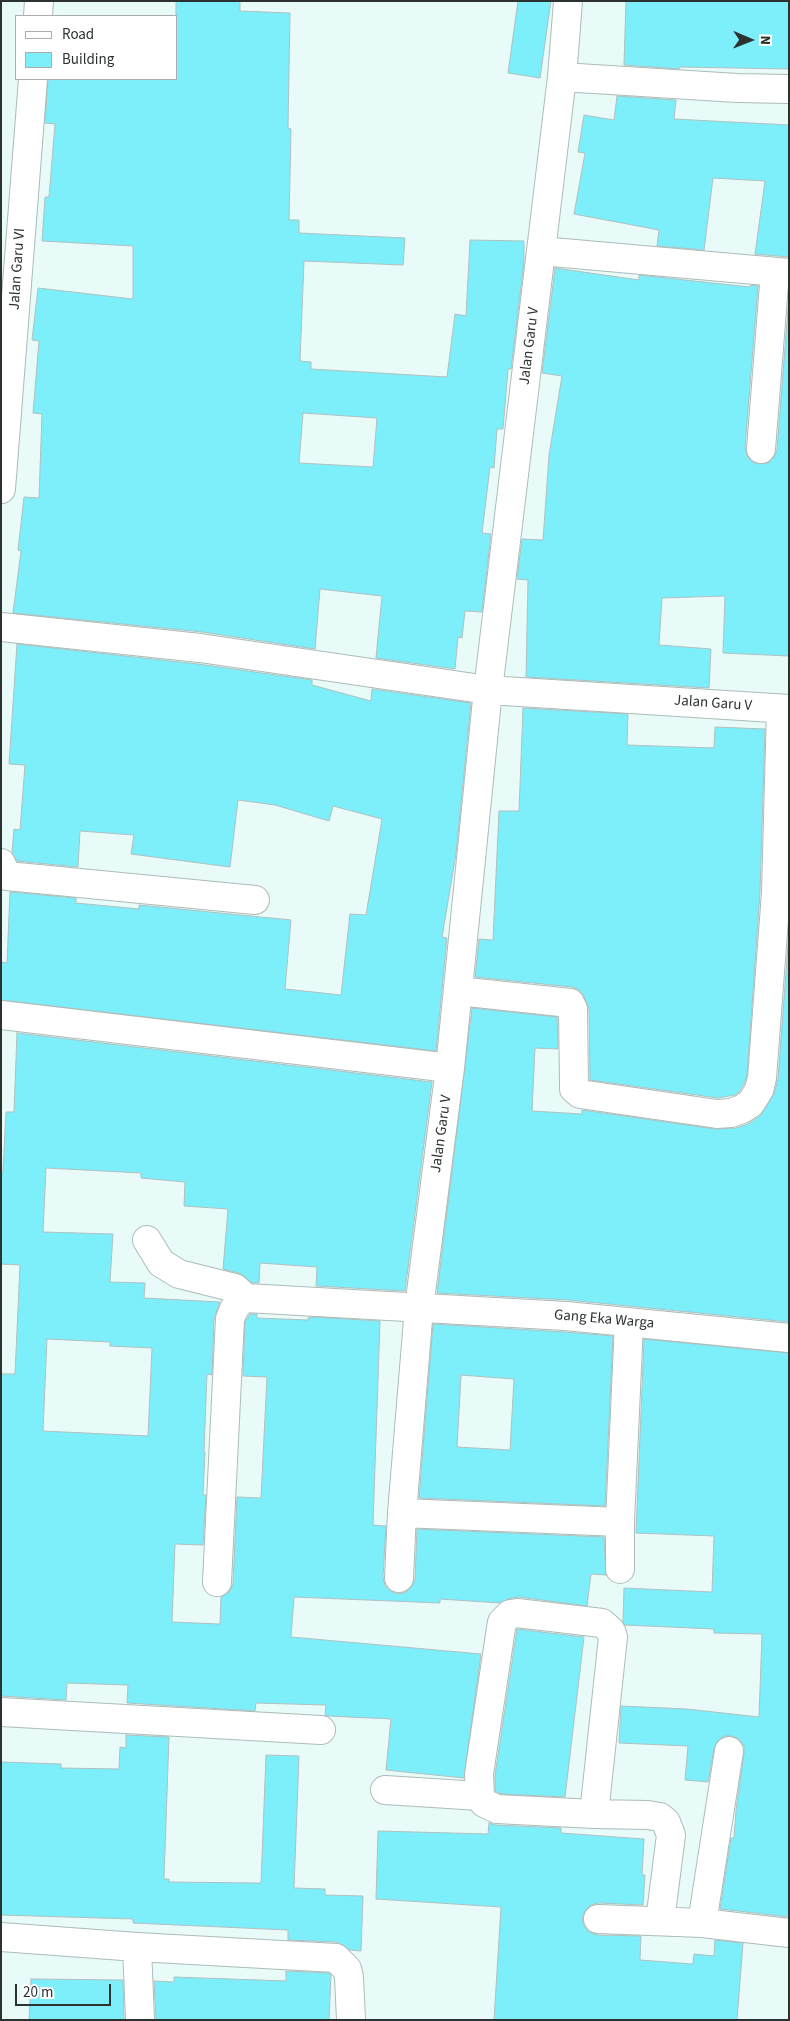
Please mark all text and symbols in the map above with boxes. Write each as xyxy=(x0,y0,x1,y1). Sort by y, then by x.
legend xyxy=(15,15,178,80)
north arrow xyxy=(725,15,775,65)
text: Road xyxy=(62,24,94,45)
text: N xyxy=(755,35,775,45)
text: Building xyxy=(62,49,114,70)
street label: Jalan Garu VI xyxy=(6,227,30,311)
street label: Jalan Garu V xyxy=(516,306,544,386)
street label: Jalan Garu V xyxy=(673,692,753,716)
street label: Jalan Garu V xyxy=(428,1094,456,1174)
street label: Gang Eka Warga xyxy=(553,1307,655,1333)
scale bar xyxy=(18,1974,114,2006)
text: 20 m xyxy=(23,1982,53,2003)

